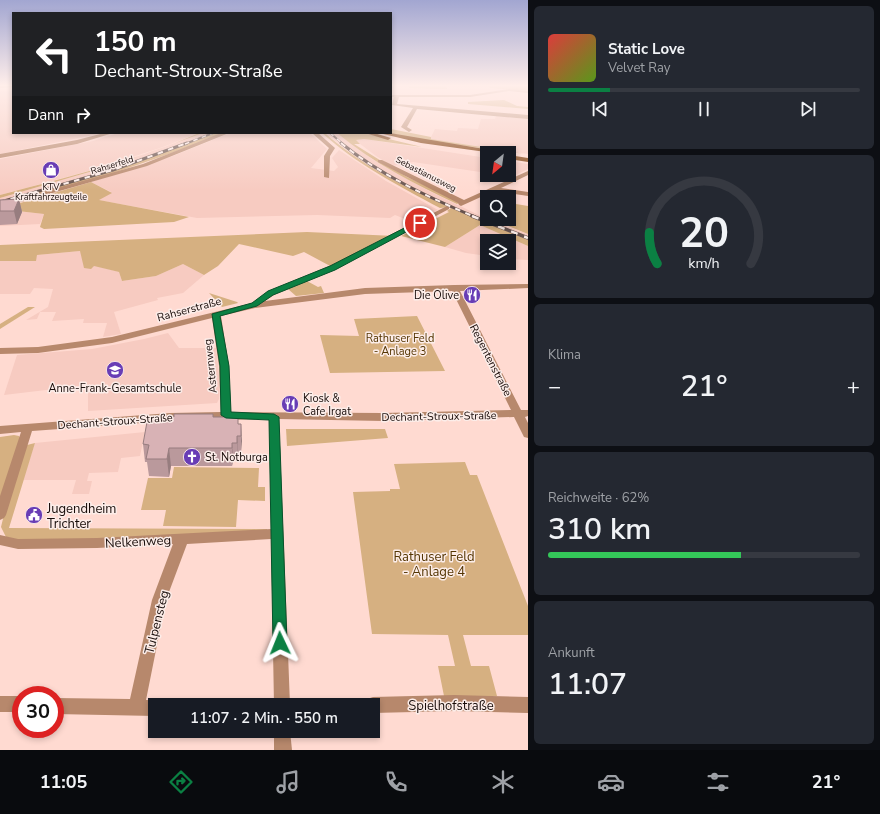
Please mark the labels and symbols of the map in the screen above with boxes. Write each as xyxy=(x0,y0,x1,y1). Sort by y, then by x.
north arrow xyxy=(480,146,516,182)
street label: Rahserfeld xyxy=(89,153,135,177)
street label: Sebastianusweg xyxy=(394,154,458,194)
shop icon: KTV Kraftfahrzeugteile xyxy=(41,160,61,180)
place label: KTV Kraftfahrzeugteile xyxy=(15,181,87,203)
pin xyxy=(403,206,437,240)
restaurant icon: Die Olive xyxy=(462,285,482,305)
place label: Die Olive xyxy=(414,288,459,303)
street label: Rahserstraße xyxy=(155,294,223,325)
street label: Regentenstraße xyxy=(466,322,515,399)
park label: Rathuser Feld - Anlage 3 xyxy=(366,331,434,359)
street label: Asternweg xyxy=(200,338,221,394)
school or university icon: Anne-Frank-Gesamtschule xyxy=(105,360,125,380)
place label: Anne-Frank-Gesamtschule xyxy=(49,381,182,396)
place label: Kiosk & Cafe Irgat xyxy=(303,391,351,419)
restaurant icon: Kiosk & Cafe Irgat xyxy=(280,394,300,414)
street label: Dechant-Stroux-Straße xyxy=(381,408,497,425)
street label: Dechant-Stroux-Straße xyxy=(57,410,173,433)
church icon: St. Notburga xyxy=(182,447,202,467)
place label: St. Notburga xyxy=(205,450,268,465)
place label: Jugendheim Trichter xyxy=(46,500,116,533)
public building icon: Jugendheim Trichter xyxy=(24,505,44,525)
street label: Nelkenweg xyxy=(104,531,172,553)
park label: Rathuser Feld - Anlage 4 xyxy=(393,548,475,581)
street label: Tulpensteg xyxy=(140,588,174,656)
position arrow xyxy=(259,622,301,664)
speed limit sign: 30 xyxy=(12,686,64,738)
street label: Spielhofstraße xyxy=(408,697,494,715)

